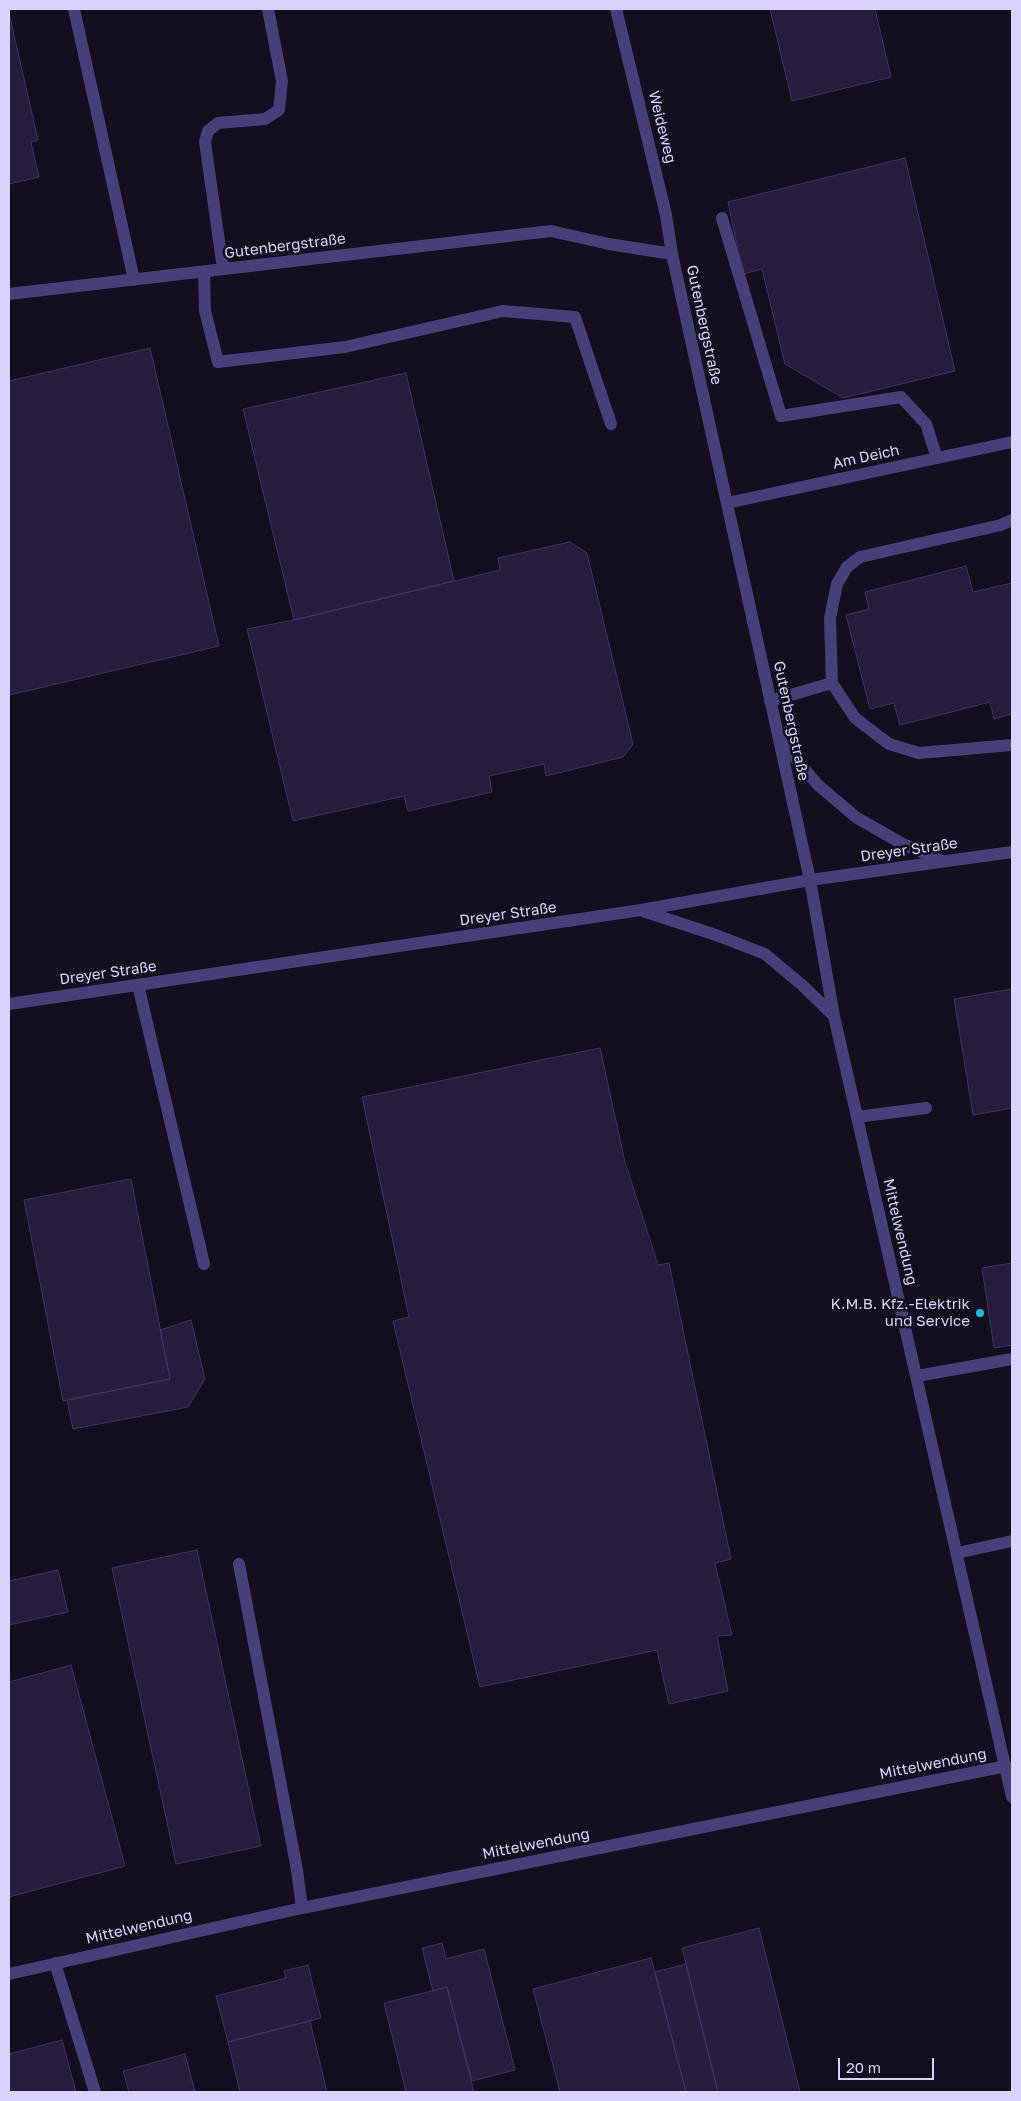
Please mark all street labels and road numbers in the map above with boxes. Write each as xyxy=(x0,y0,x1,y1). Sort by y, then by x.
street label: Weideweg xyxy=(644,89,680,165)
street label: Gutenbergstraße xyxy=(223,230,347,262)
street label: Gutenbergstraße xyxy=(683,263,725,387)
street label: Am Deich xyxy=(831,441,901,473)
street label: Gutenbergstraße xyxy=(770,659,812,783)
street label: Dreyer Straße xyxy=(859,834,959,866)
street label: Dreyer Straße xyxy=(458,898,558,930)
street label: Dreyer Straße xyxy=(58,957,158,989)
street label: Mittelwendung xyxy=(879,1177,921,1287)
street label: Mittelwendung xyxy=(878,1745,988,1783)
street label: Mittelwendung xyxy=(481,1825,591,1863)
street label: Mittelwendung xyxy=(84,1906,194,1948)

